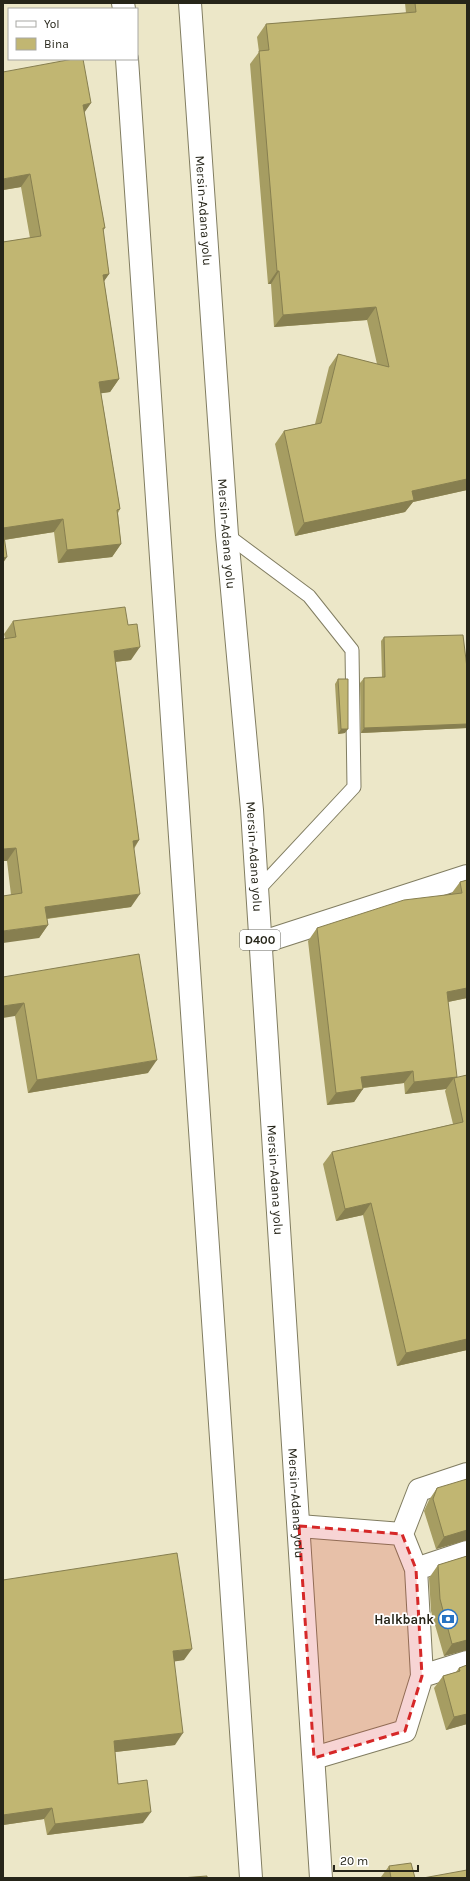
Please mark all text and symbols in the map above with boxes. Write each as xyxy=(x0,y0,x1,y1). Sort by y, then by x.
legend xyxy=(8,8,138,60)
text: Yol xyxy=(44,17,60,31)
text: Bina xyxy=(44,37,69,51)
street label: Mersin-Adana yolu xyxy=(193,155,216,266)
street label: Mersin-Adana yolu xyxy=(216,478,239,590)
street label: Mersin-Adana yolu xyxy=(244,801,266,912)
road number: D400 xyxy=(240,930,280,950)
street label: Mersin-Adana yolu xyxy=(265,1124,287,1236)
street label: Mersin-Adana yolu xyxy=(286,1447,308,1559)
bank icon: Halkbank xyxy=(437,1608,459,1630)
place label: Halkbank xyxy=(374,1612,434,1627)
scale bar xyxy=(334,1847,418,1873)
text: 20 m xyxy=(340,1854,368,1868)

